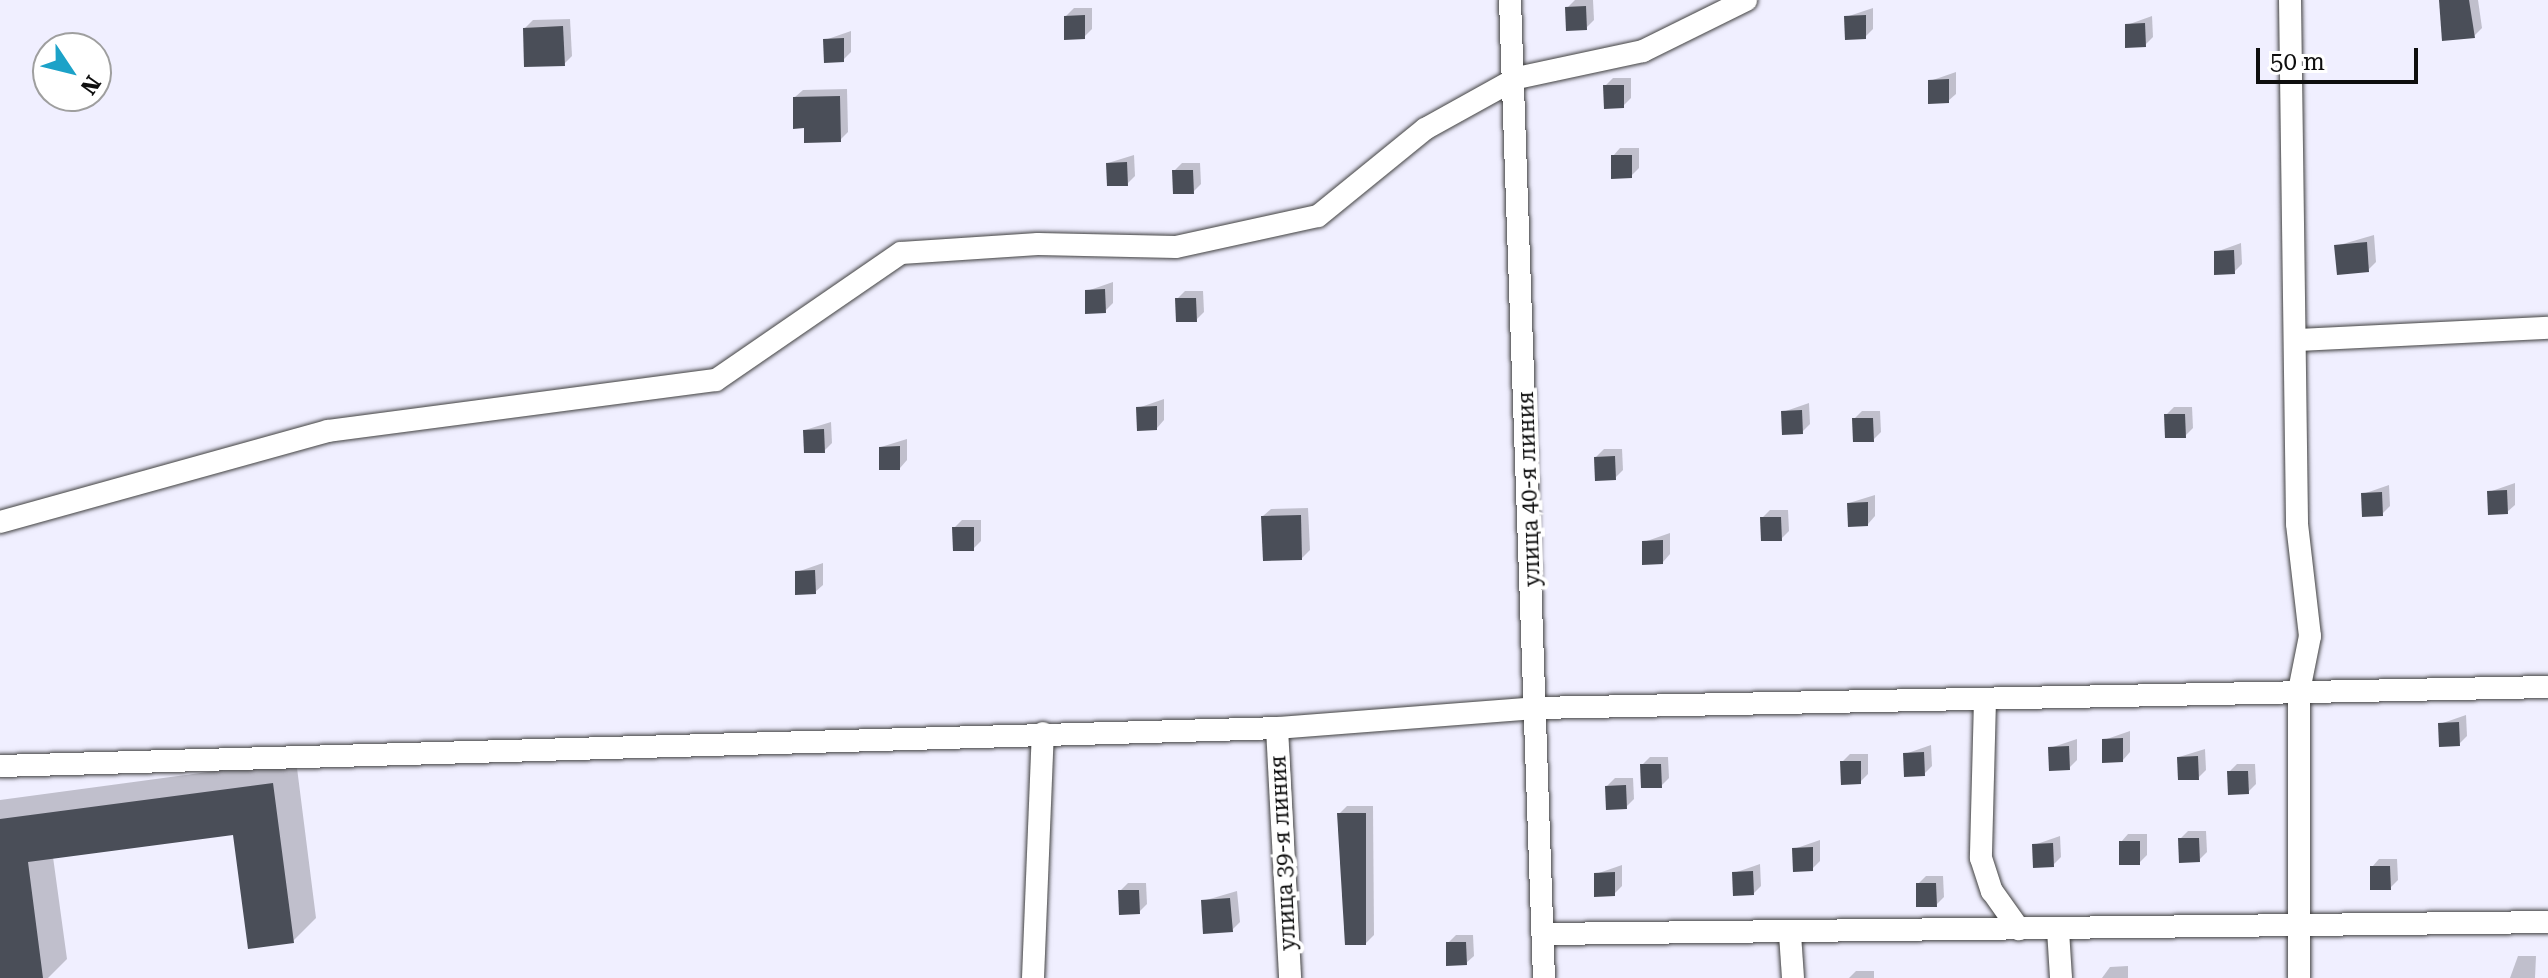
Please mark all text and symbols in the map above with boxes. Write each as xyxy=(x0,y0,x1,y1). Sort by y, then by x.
north arrow xyxy=(32,32,112,112)
scale bar xyxy=(2260,32,2422,82)
text: 50 m xyxy=(2270,48,2325,76)
text: N xyxy=(75,71,106,99)
street label: улица 40-я линия xyxy=(1512,391,1546,587)
street label: улица 39-я линия xyxy=(1265,755,1301,951)

